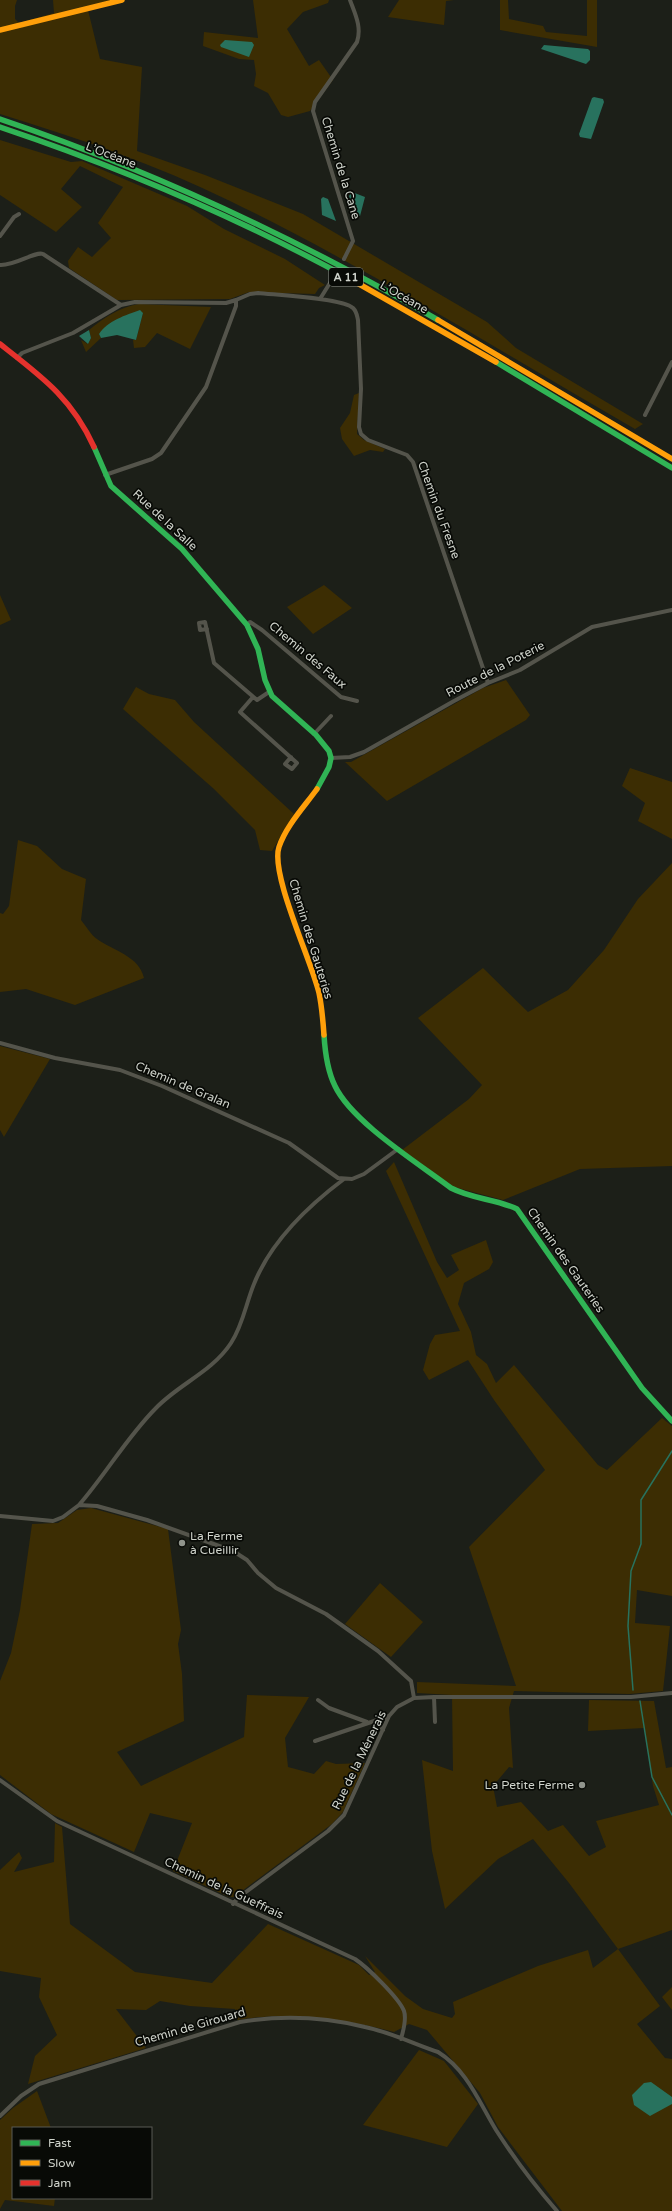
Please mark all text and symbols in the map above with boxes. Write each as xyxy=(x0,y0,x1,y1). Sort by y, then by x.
street label: Chemin de la Cane xyxy=(319,115,363,221)
street label: L’Océane xyxy=(84,139,139,171)
road number: A 11 xyxy=(329,268,363,286)
street label: L’Océane xyxy=(377,278,431,316)
street label: Chemin du Fresne xyxy=(415,459,463,561)
street label: Rue de la Salle xyxy=(130,487,200,554)
street label: Chemin des Faux xyxy=(266,619,350,691)
street label: Route de la Poterie xyxy=(443,638,547,700)
street label: Chemin des Gauteries xyxy=(286,877,336,1001)
street label: Chemin de Gralan xyxy=(133,1059,233,1111)
street label: Chemin des Gauteries xyxy=(525,1205,608,1315)
place label: La Ferme à Cueillir xyxy=(190,1529,243,1557)
marker: La Ferme à Cueillir xyxy=(177,1538,187,1548)
street label: Rue de la Ménerais xyxy=(329,1708,389,1812)
place label: La Petite Ferme xyxy=(485,1778,574,1792)
marker: La Petite Ferme xyxy=(577,1780,587,1790)
street label: Chemin de la Gueffrais xyxy=(162,1854,286,1922)
street label: Chemin de Girouard xyxy=(133,2005,247,2049)
legend xyxy=(12,2127,152,2199)
text: Fast xyxy=(48,2136,72,2150)
text: Slow xyxy=(48,2156,75,2170)
text: Jam xyxy=(48,2176,71,2190)

